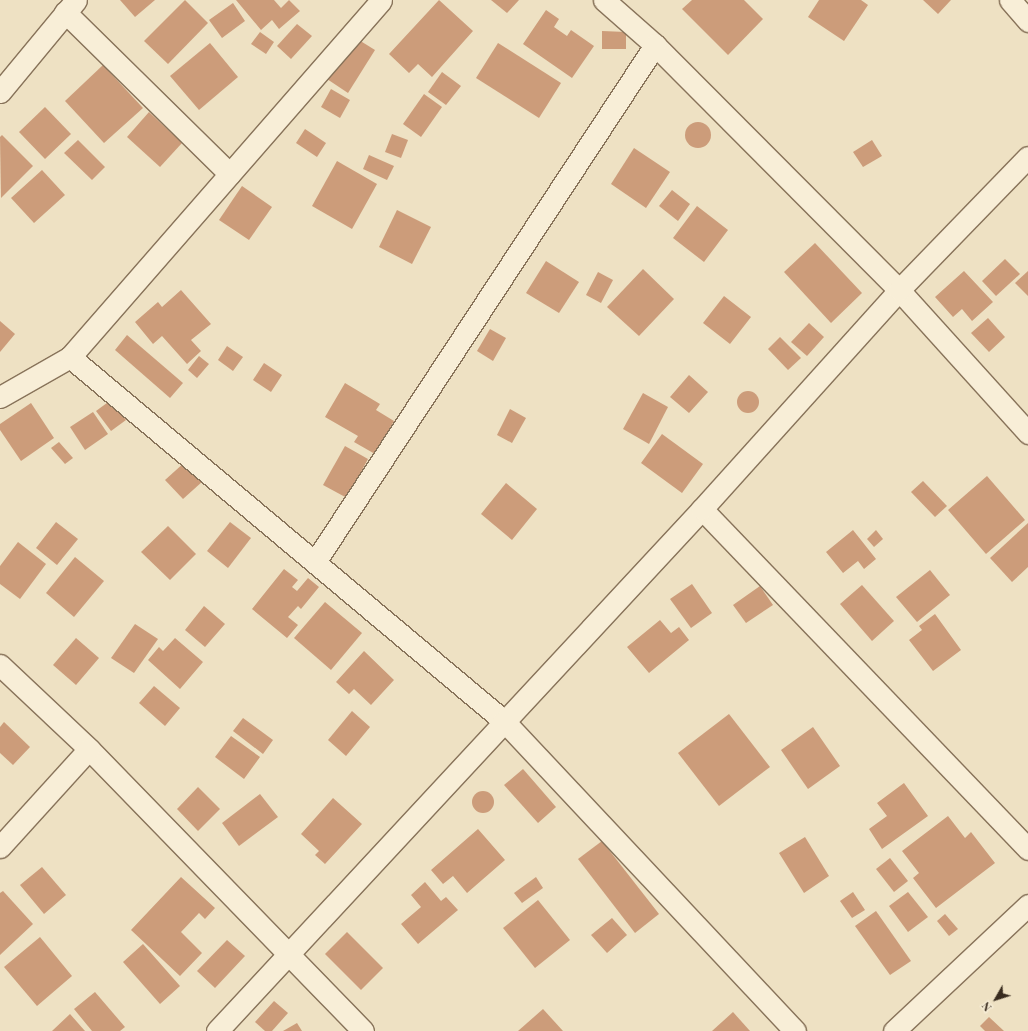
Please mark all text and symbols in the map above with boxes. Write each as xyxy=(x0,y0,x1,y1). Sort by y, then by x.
north arrow xyxy=(976,979,1016,1019)
text: N xyxy=(978,999,995,1015)

